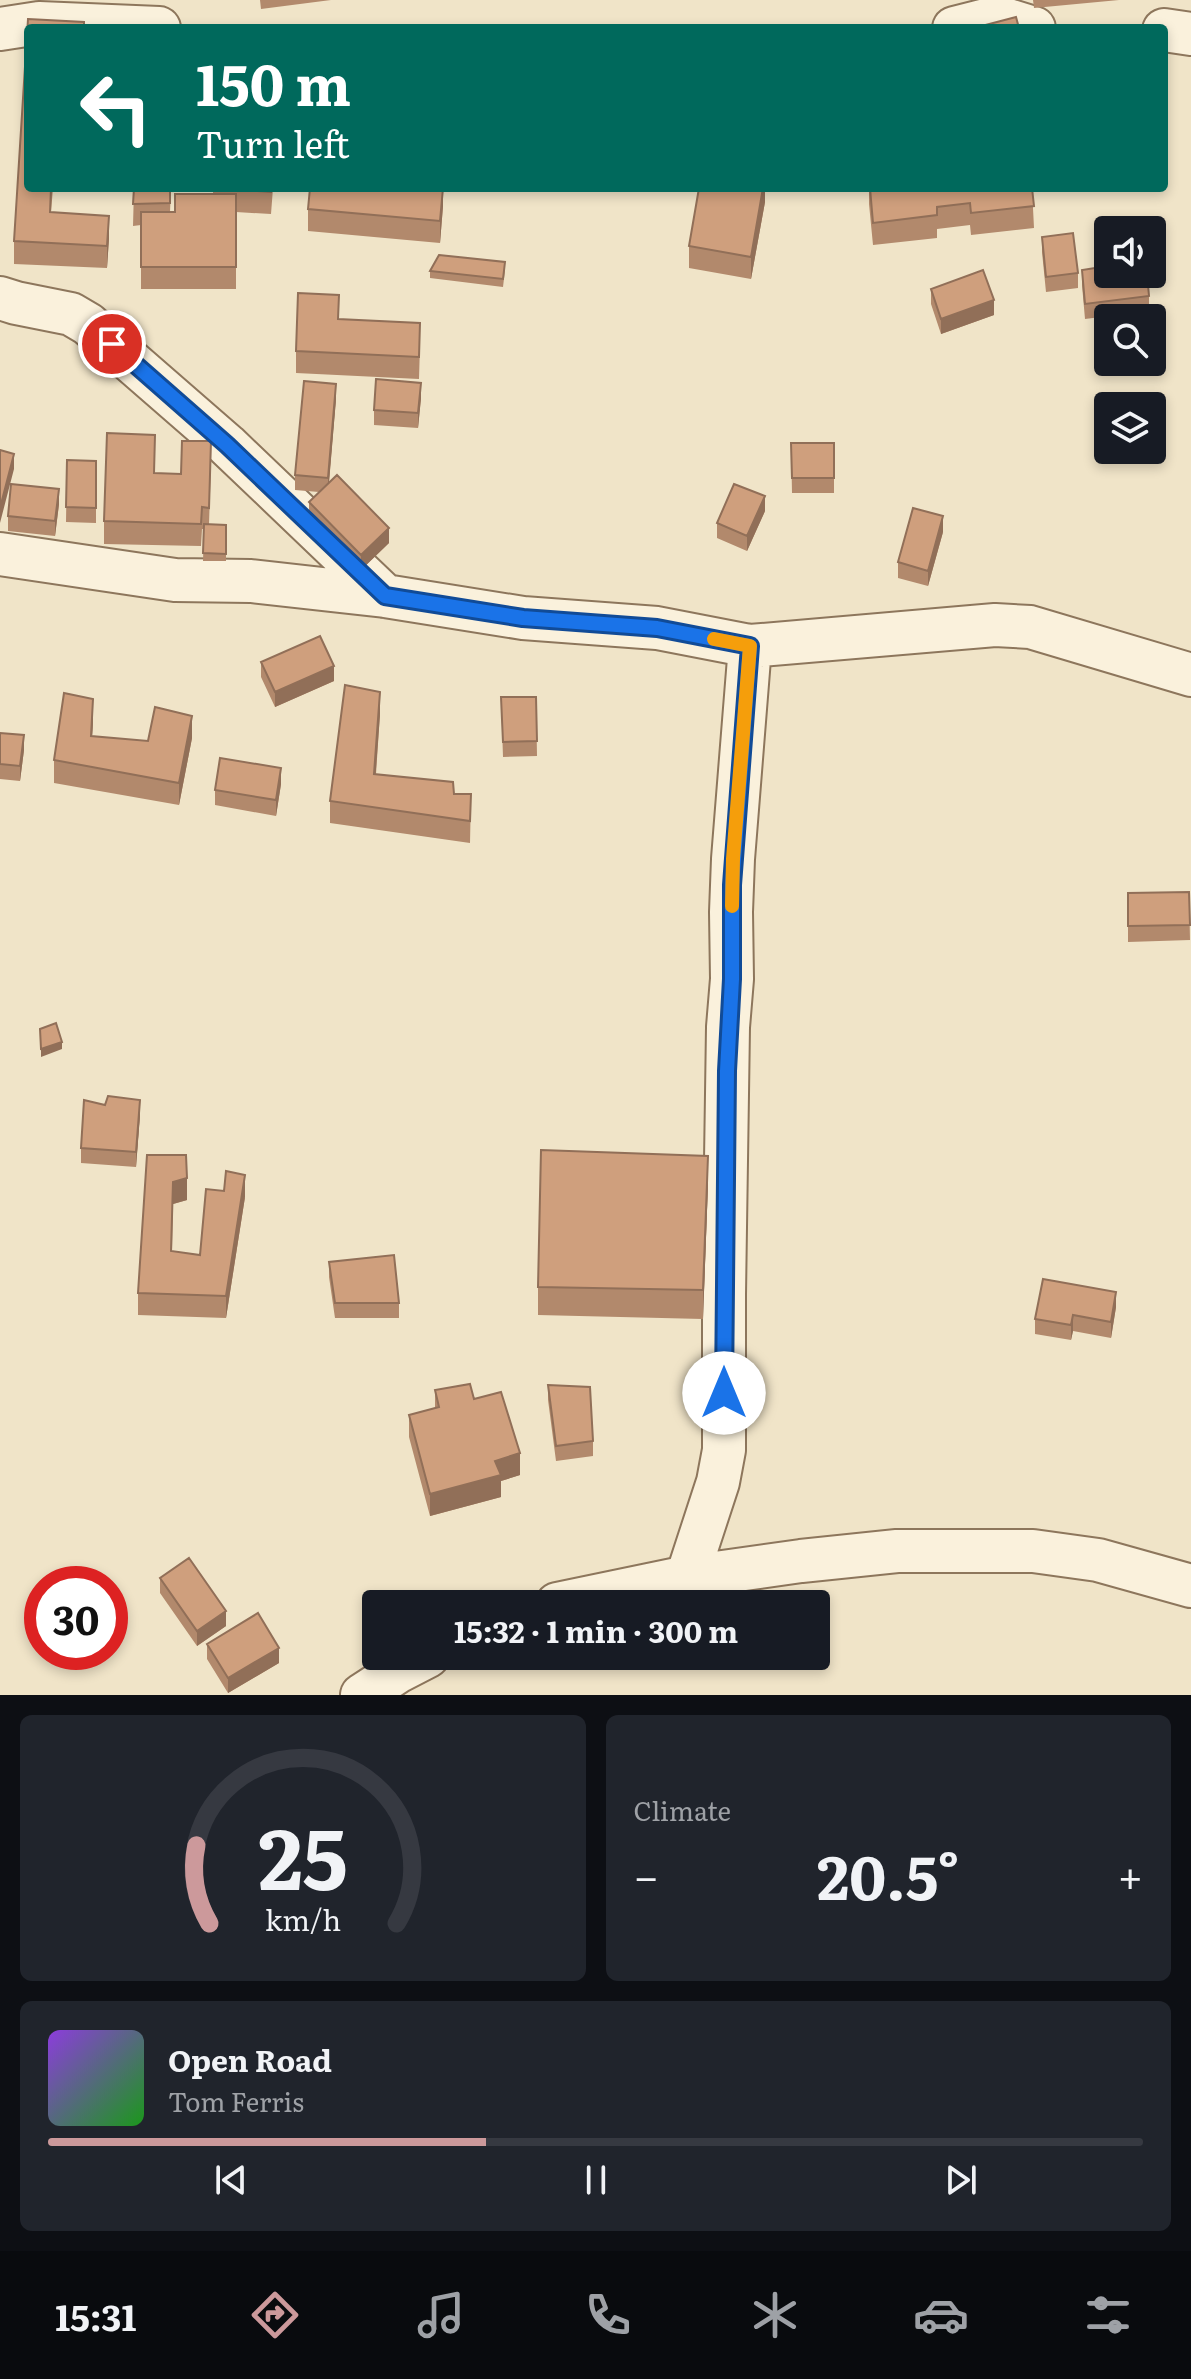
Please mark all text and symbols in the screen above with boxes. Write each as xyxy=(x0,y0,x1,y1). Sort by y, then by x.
text: 150 m xyxy=(196,40,351,123)
icon: left xyxy=(64,56,168,160)
text: Turn left xyxy=(196,116,350,169)
map controls xyxy=(1094,216,1166,464)
button: sound xyxy=(1094,216,1166,288)
button: search xyxy=(1094,304,1166,376)
pin xyxy=(78,310,146,378)
icon: arrive xyxy=(90,322,134,366)
button: layers xyxy=(1094,392,1166,464)
position arrow xyxy=(682,1351,766,1435)
speed limit sign: 30 xyxy=(24,1566,128,1670)
text: 15:32 · 1 min · 300 m xyxy=(454,1608,738,1652)
text: Climate xyxy=(634,1790,731,1829)
text: 25 xyxy=(258,1792,348,1916)
text: 20.5° xyxy=(817,1829,960,1918)
text: − xyxy=(634,1841,659,1907)
text: + xyxy=(1117,1841,1143,1907)
text: km/h xyxy=(265,1897,341,1940)
text: Open Road xyxy=(168,2037,332,2081)
text: Tom Ferris xyxy=(168,2081,304,2120)
icon: previous xyxy=(209,2158,253,2202)
icon: pause xyxy=(574,2158,618,2202)
icon: next xyxy=(939,2158,983,2202)
icon: directions xyxy=(247,2287,303,2343)
icon: music xyxy=(413,2287,469,2343)
icon: phone xyxy=(580,2287,636,2343)
icon: climate xyxy=(747,2287,803,2343)
icon: car xyxy=(913,2287,969,2343)
icon: filters xyxy=(1080,2287,1136,2343)
text: 15:31 xyxy=(55,2289,136,2342)

